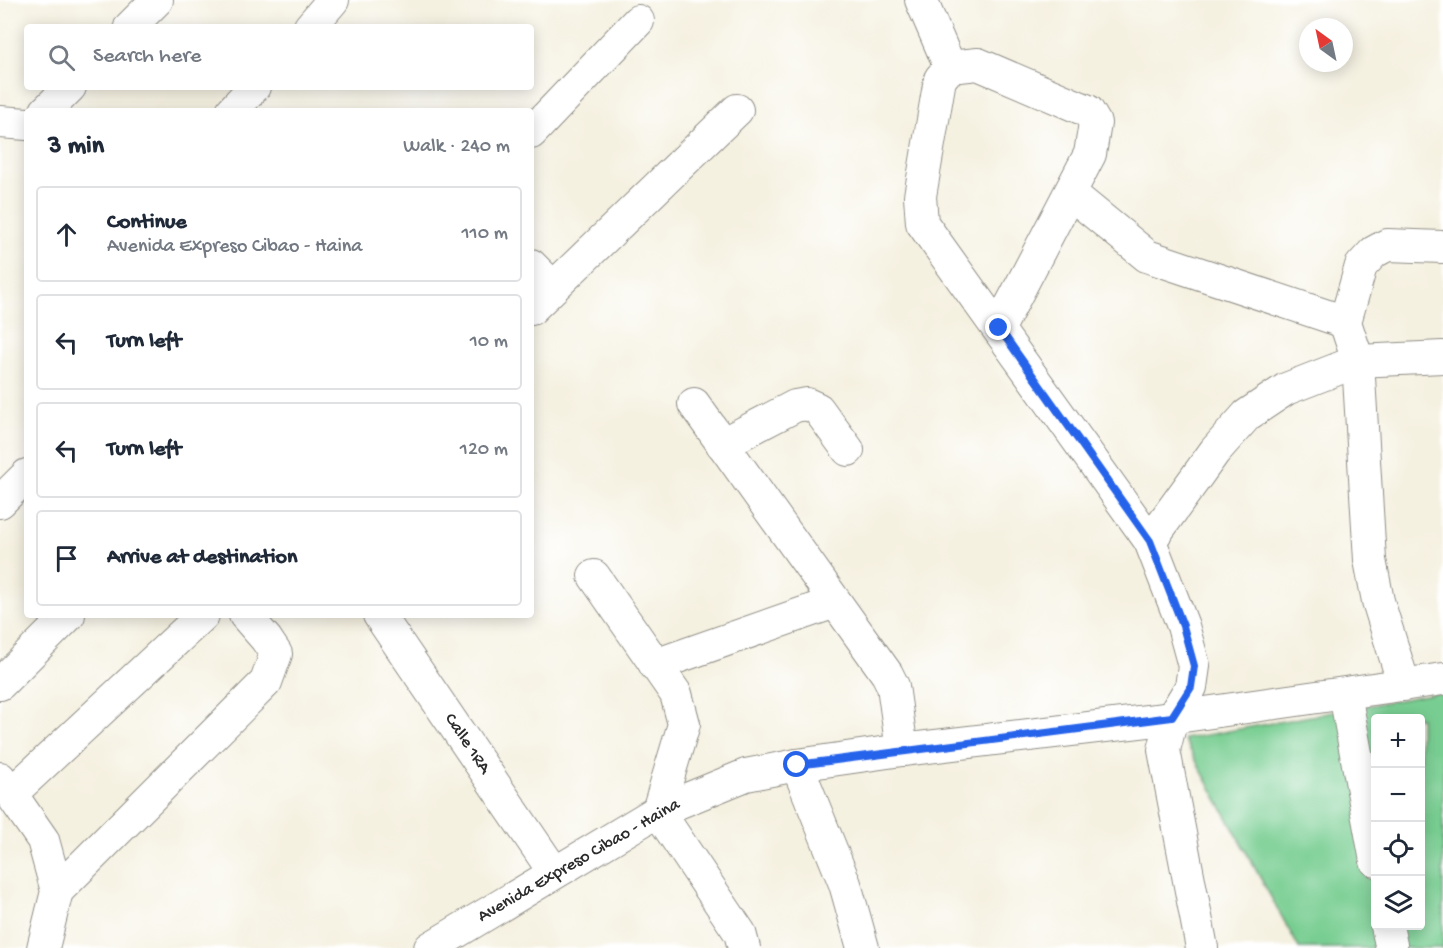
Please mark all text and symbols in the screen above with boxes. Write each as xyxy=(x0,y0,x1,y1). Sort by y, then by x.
north arrow xyxy=(1299,18,1353,72)
search box xyxy=(24,24,534,90)
icon: search xyxy=(45,41,78,74)
text: Search here xyxy=(93,44,201,70)
text: 3 min xyxy=(48,132,104,163)
text: Walk · 240 m xyxy=(403,136,510,159)
text: Continue xyxy=(107,210,187,236)
icon: ahead xyxy=(50,218,83,251)
text: 110 m xyxy=(462,223,508,246)
text: Avenida Expreso Cibao - Haina xyxy=(107,236,362,259)
route end xyxy=(985,314,1011,340)
icon: left xyxy=(50,326,83,359)
text: Turn left xyxy=(107,329,181,355)
text: 10 m xyxy=(470,331,508,354)
icon: left xyxy=(50,434,83,467)
text: Turn left xyxy=(107,437,181,463)
text: 120 m xyxy=(460,439,508,462)
icon: arrive xyxy=(50,542,83,575)
text: Arrive at destination xyxy=(107,545,297,571)
street label: Calle 1RA xyxy=(439,710,496,779)
map controls xyxy=(1371,714,1425,930)
button: + xyxy=(1371,714,1425,768)
route start xyxy=(783,751,809,777)
button: − xyxy=(1371,768,1425,822)
street label: Avenida Expreso Cibao - Haina xyxy=(474,794,685,928)
button: locate xyxy=(1371,822,1425,876)
button: layers xyxy=(1371,876,1425,930)

